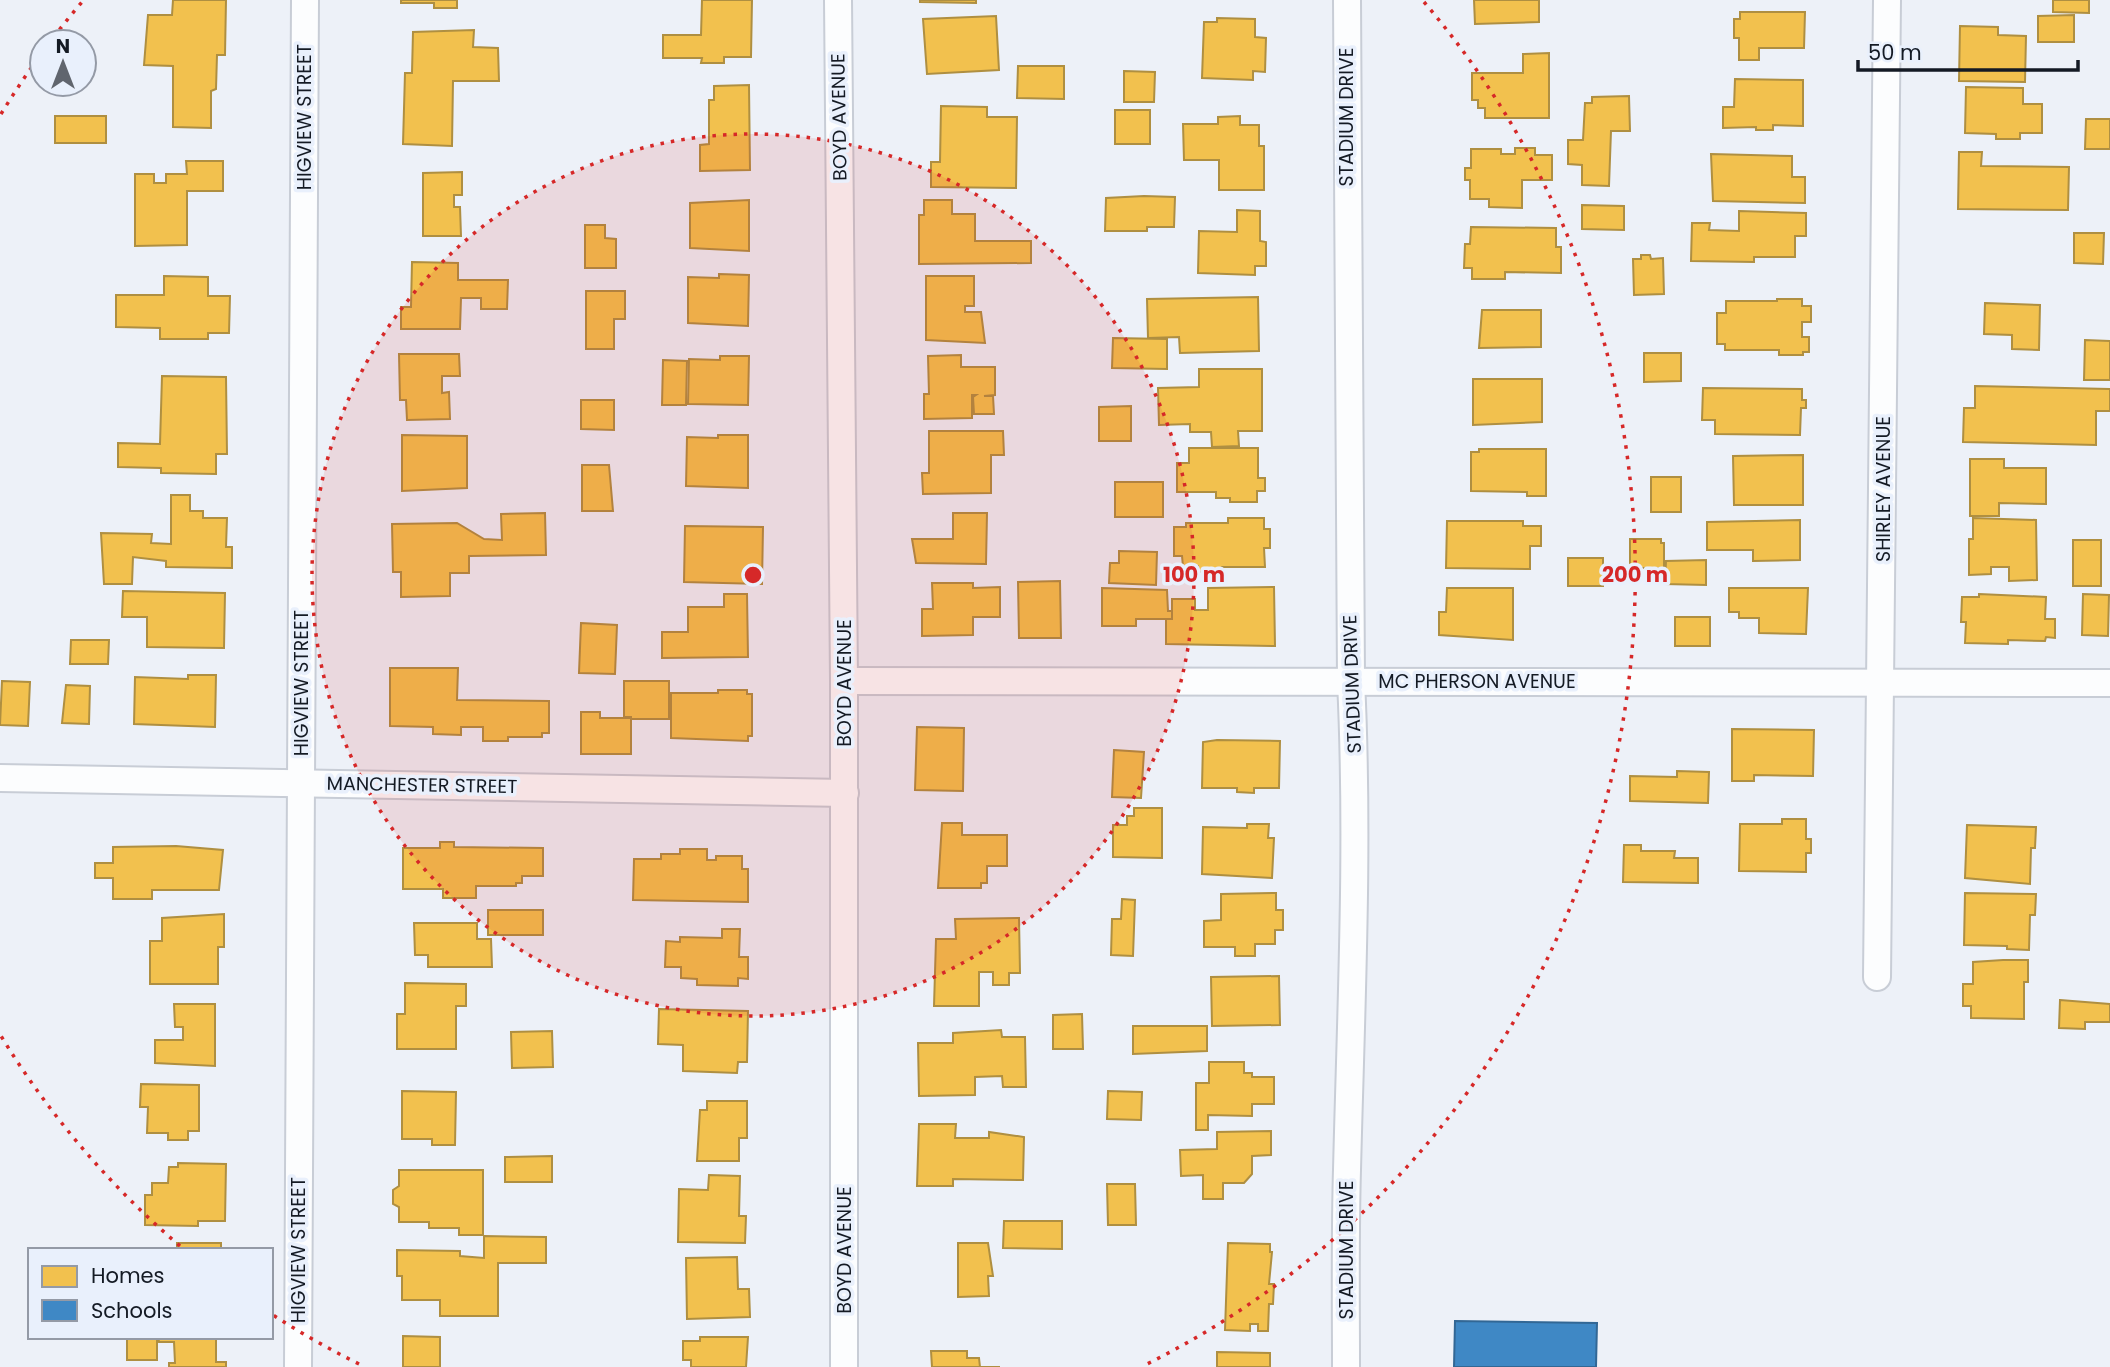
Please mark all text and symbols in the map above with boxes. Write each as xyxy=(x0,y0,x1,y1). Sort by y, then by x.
north arrow xyxy=(28,28,98,98)
scale bar xyxy=(1858,28,2078,72)
text: N xyxy=(56,33,70,60)
text: 50 m xyxy=(1868,38,1922,67)
street label: HIGVIEW STREET xyxy=(291,44,318,190)
street label: STADIUM DRIVE xyxy=(1333,48,1360,186)
street label: BOYD AVENUE xyxy=(824,53,854,181)
street label: SHIRLEY AVENUE xyxy=(1870,416,1897,562)
text: 100 m xyxy=(1163,560,1225,589)
text: 200 m xyxy=(1602,560,1668,589)
centre of rings xyxy=(741,563,765,587)
street label: HIGVIEW STREET xyxy=(288,610,315,756)
street label: STADIUM DRIVE xyxy=(1336,614,1368,754)
street label: BOYD AVENUE xyxy=(831,619,858,747)
street label: MC PHERSON AVENUE xyxy=(1378,668,1576,695)
street label: MANCHESTER STREET xyxy=(326,770,518,800)
street label: HIGVIEW STREET xyxy=(285,1177,312,1323)
street label: STADIUM DRIVE xyxy=(1333,1181,1360,1319)
street label: BOYD AVENUE xyxy=(831,1186,858,1314)
legend xyxy=(28,1248,273,1339)
text: Homes xyxy=(91,1261,165,1290)
text: Schools xyxy=(91,1296,173,1325)

